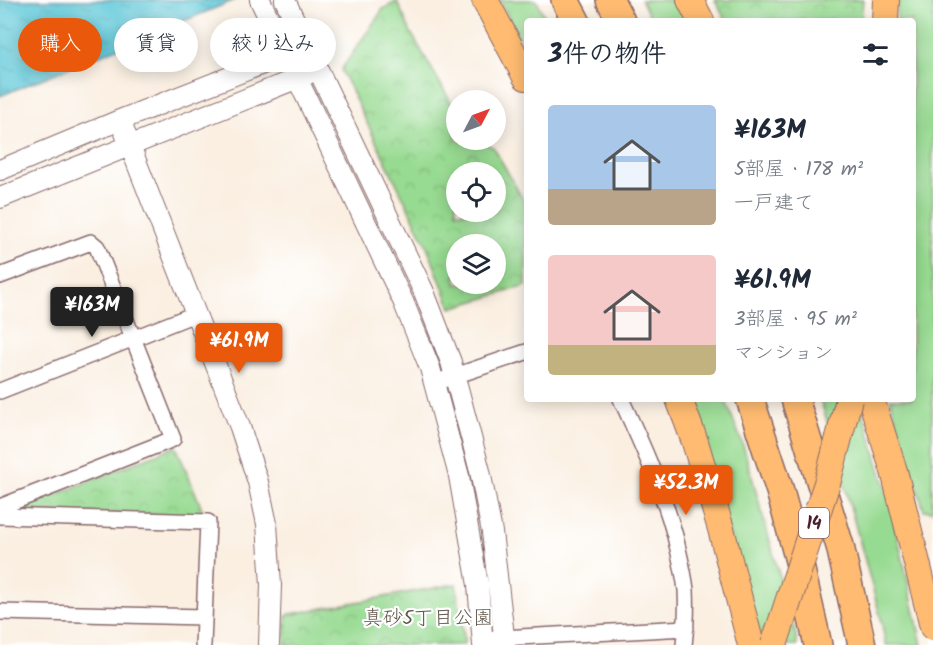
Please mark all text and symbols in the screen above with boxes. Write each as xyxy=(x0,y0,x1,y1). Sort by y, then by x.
chip: 購入 xyxy=(18,18,102,72)
chip: 賃貸 xyxy=(114,18,198,72)
chip: 絞り込み xyxy=(210,18,336,72)
text: 3件の物件 xyxy=(548,34,666,76)
icon: filters xyxy=(859,38,892,71)
north arrow xyxy=(446,90,506,150)
map controls xyxy=(446,90,506,294)
text: ¥163M xyxy=(734,110,806,152)
icon: home xyxy=(596,129,668,201)
text: 5部屋 · 178 m² xyxy=(734,154,863,186)
button: locate xyxy=(446,162,506,222)
text: 一戸建て xyxy=(734,188,814,220)
button: layers xyxy=(446,234,506,294)
text: ¥61.9M xyxy=(734,260,811,302)
icon: home xyxy=(596,279,668,351)
pin: ¥163M xyxy=(50,287,134,338)
text: ¥163M xyxy=(64,290,120,322)
text: 3部屋 · 95 m² xyxy=(734,304,857,336)
pin: ¥61.9M xyxy=(190,323,288,374)
text: ¥61.9M xyxy=(209,326,269,358)
text: マンション xyxy=(734,338,833,370)
pin: ¥52.3M xyxy=(637,465,735,516)
text: ¥52.3M xyxy=(654,468,718,500)
road number: 14 xyxy=(799,508,829,538)
park label: 真砂5丁目公園 xyxy=(363,603,493,635)

